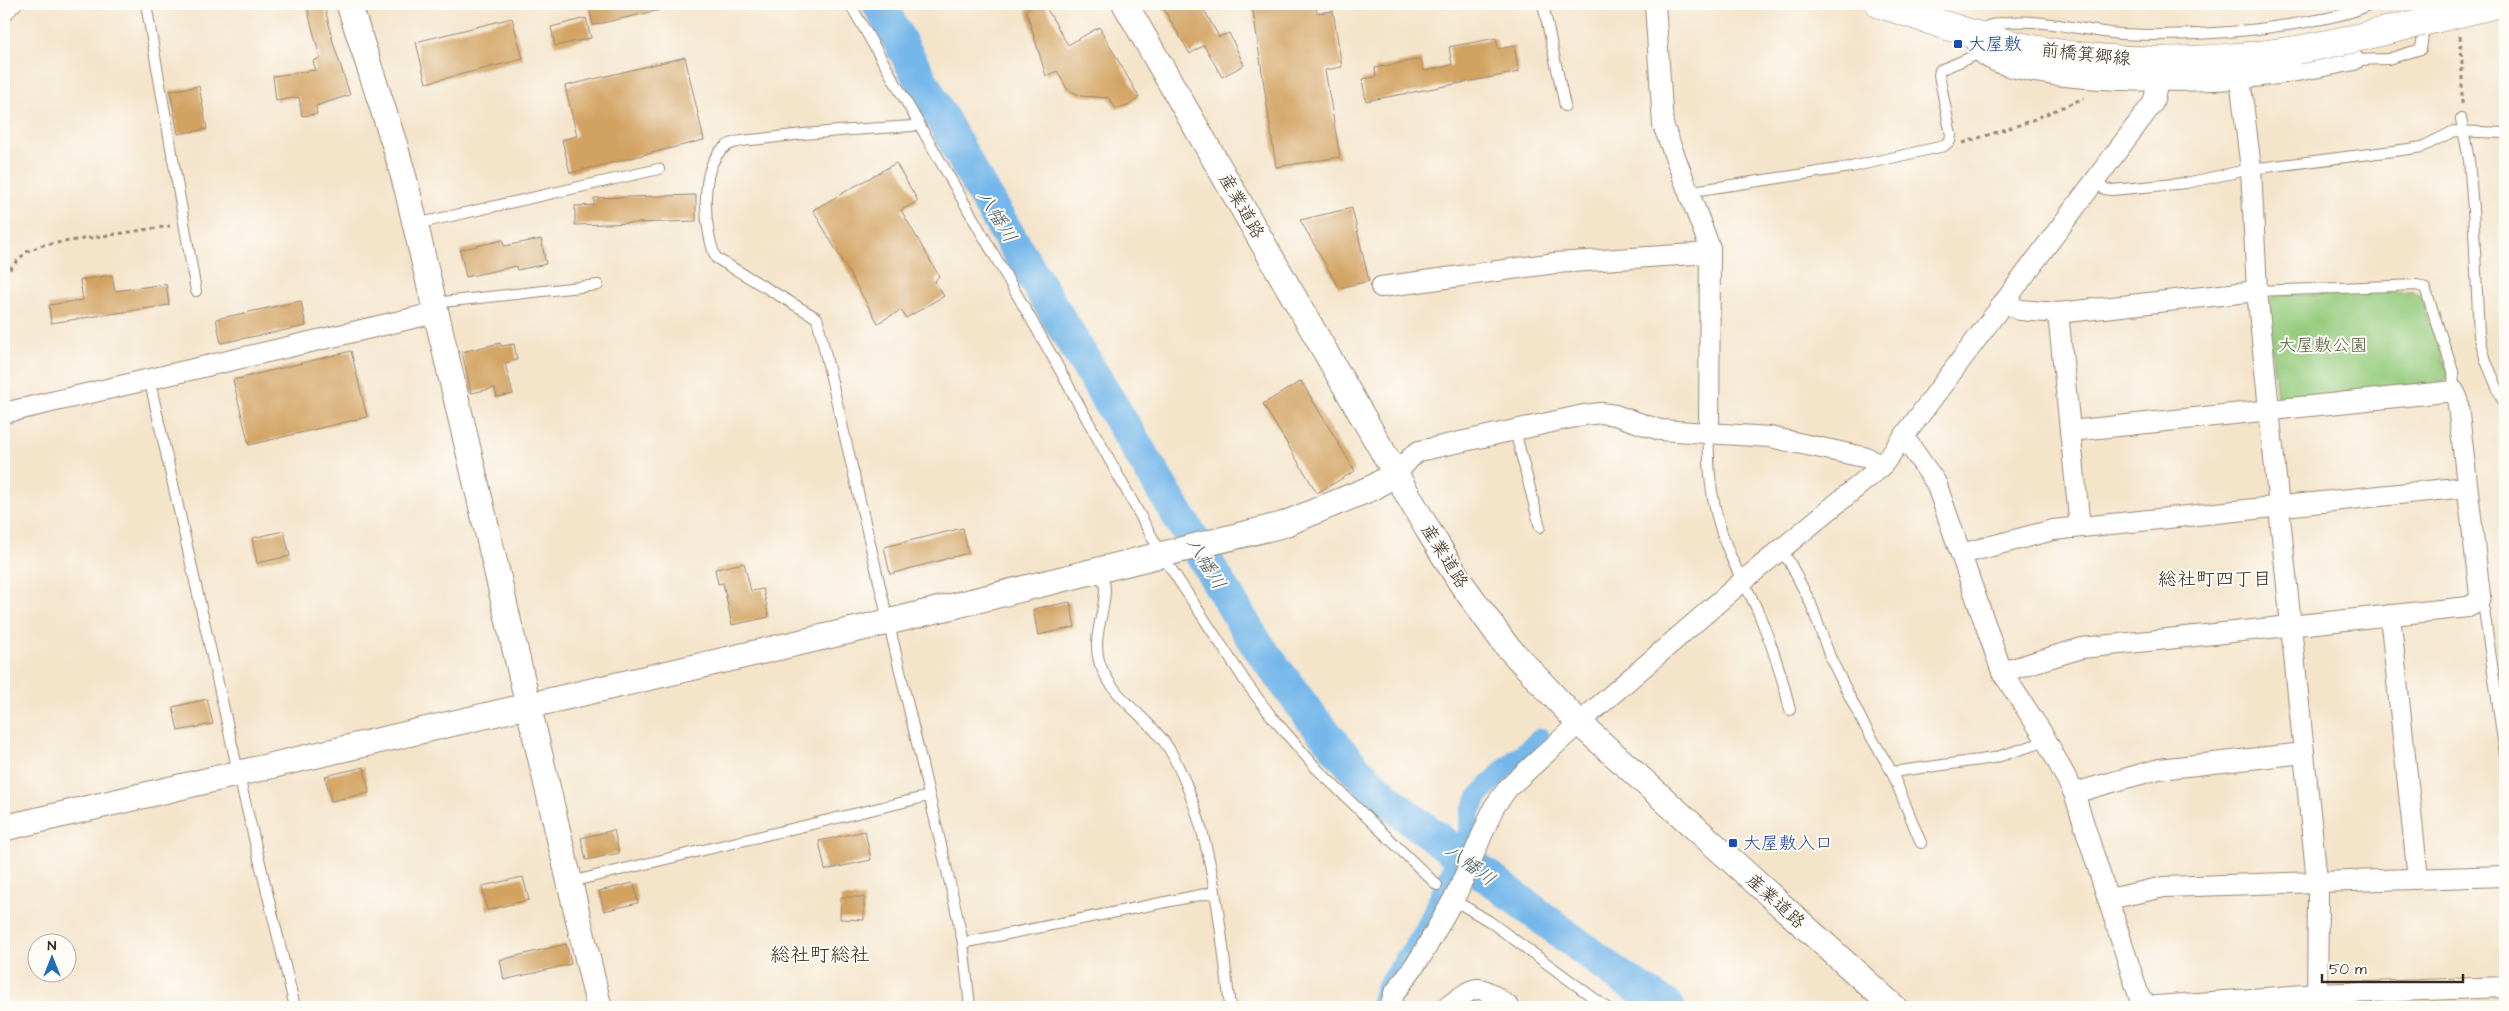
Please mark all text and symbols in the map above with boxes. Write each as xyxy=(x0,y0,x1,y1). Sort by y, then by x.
place label: 大屋敷 xyxy=(1968,32,2022,57)
street label: 前橋箕郷線 xyxy=(2040,37,2132,72)
marker: 大屋敷 xyxy=(1952,38,1964,50)
street label: 産業道路 xyxy=(1213,169,1270,244)
water label: 八幡川 xyxy=(970,185,1023,248)
park label: 大屋敷公園 xyxy=(2278,333,2368,358)
street label: 産業道路 xyxy=(1415,519,1474,593)
water label: 八幡川 xyxy=(1179,532,1232,595)
district label: 総社町四丁目 xyxy=(2158,566,2272,593)
place label: 大屋敷入口 xyxy=(1743,831,1833,856)
water label: 八幡川 xyxy=(1439,837,1501,893)
marker: 大屋敷入口 xyxy=(1727,837,1739,849)
street label: 産業道路 xyxy=(1741,868,1811,935)
north arrow xyxy=(28,934,78,984)
text: N xyxy=(48,936,57,956)
district label: 総社町総社 xyxy=(770,941,870,969)
scale bar xyxy=(2322,951,2463,983)
text: 50 m xyxy=(2329,959,2367,980)

